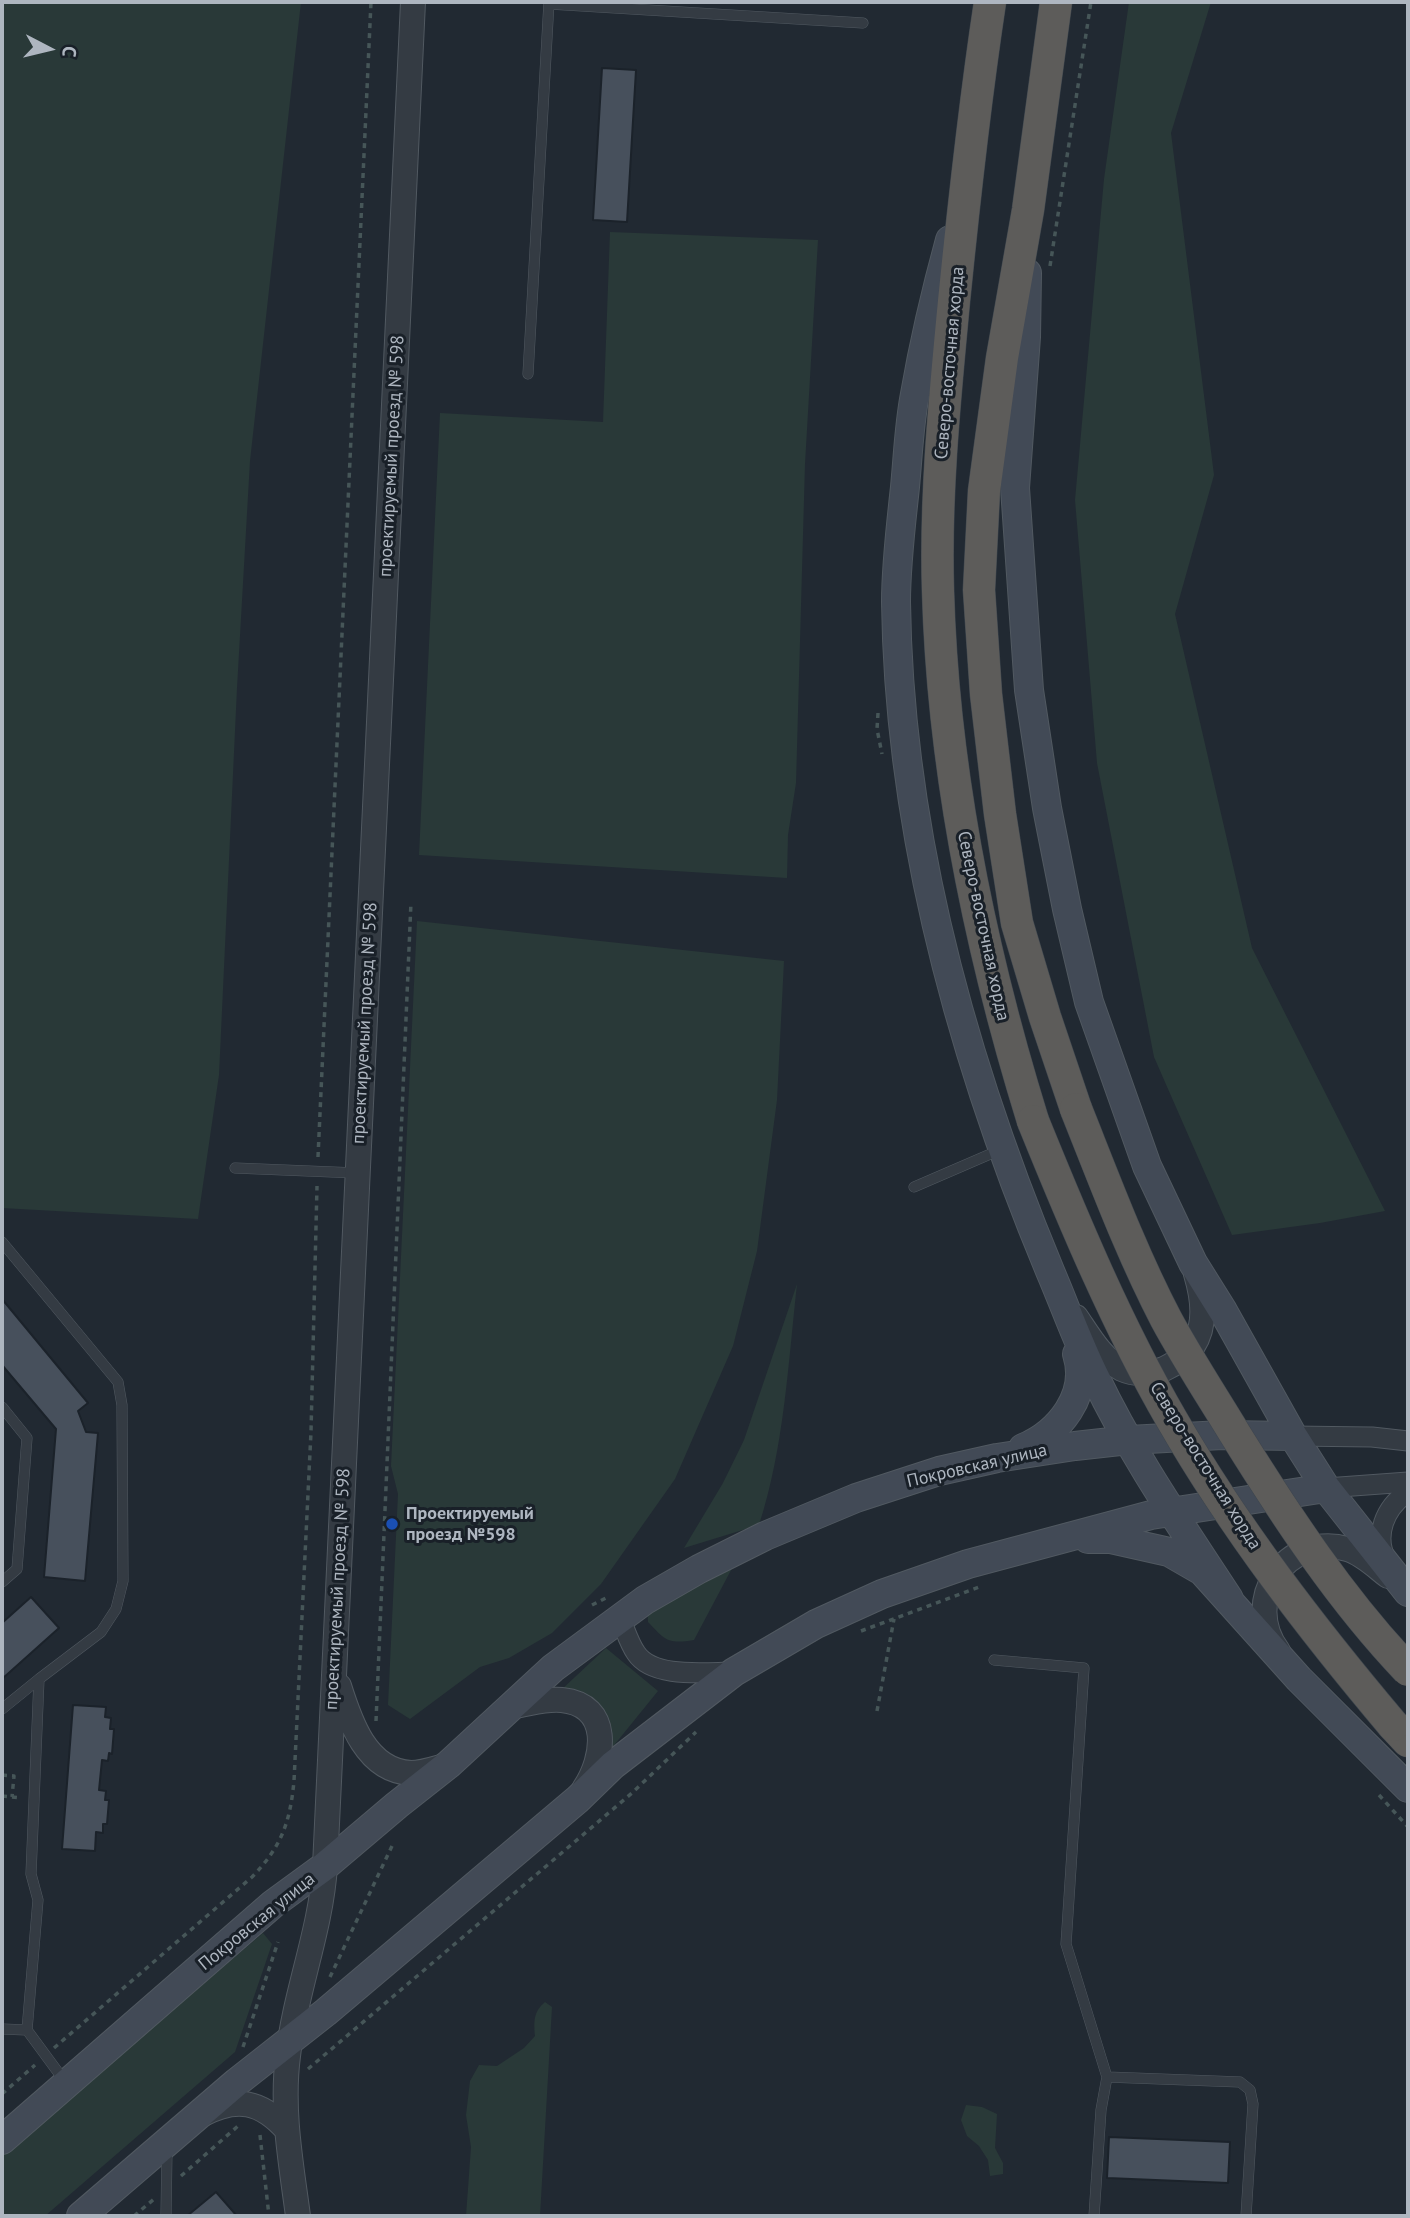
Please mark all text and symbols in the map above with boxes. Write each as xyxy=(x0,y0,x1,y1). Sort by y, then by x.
north arrow xyxy=(14,14,84,84)
text: С xyxy=(57,45,82,58)
street label: Северо-восточная хорда xyxy=(931,266,969,460)
street label: проектируемый проезд № 598 xyxy=(375,335,409,577)
street label: Северо-восточная хорда xyxy=(952,829,1014,1023)
street label: проектируемый проезд № 598 xyxy=(348,902,382,1144)
street label: Северо-восточная хорда xyxy=(1145,1378,1265,1554)
street label: Покровская улица xyxy=(905,1439,1049,1493)
street label: проектируемый проезд № 598 xyxy=(321,1468,355,1710)
place label: Проектируемый проезд №598 xyxy=(406,1503,534,1546)
marker: Проектируемый проезд №598 xyxy=(384,1516,400,1532)
street label: Покровская улица xyxy=(195,1869,319,1975)

